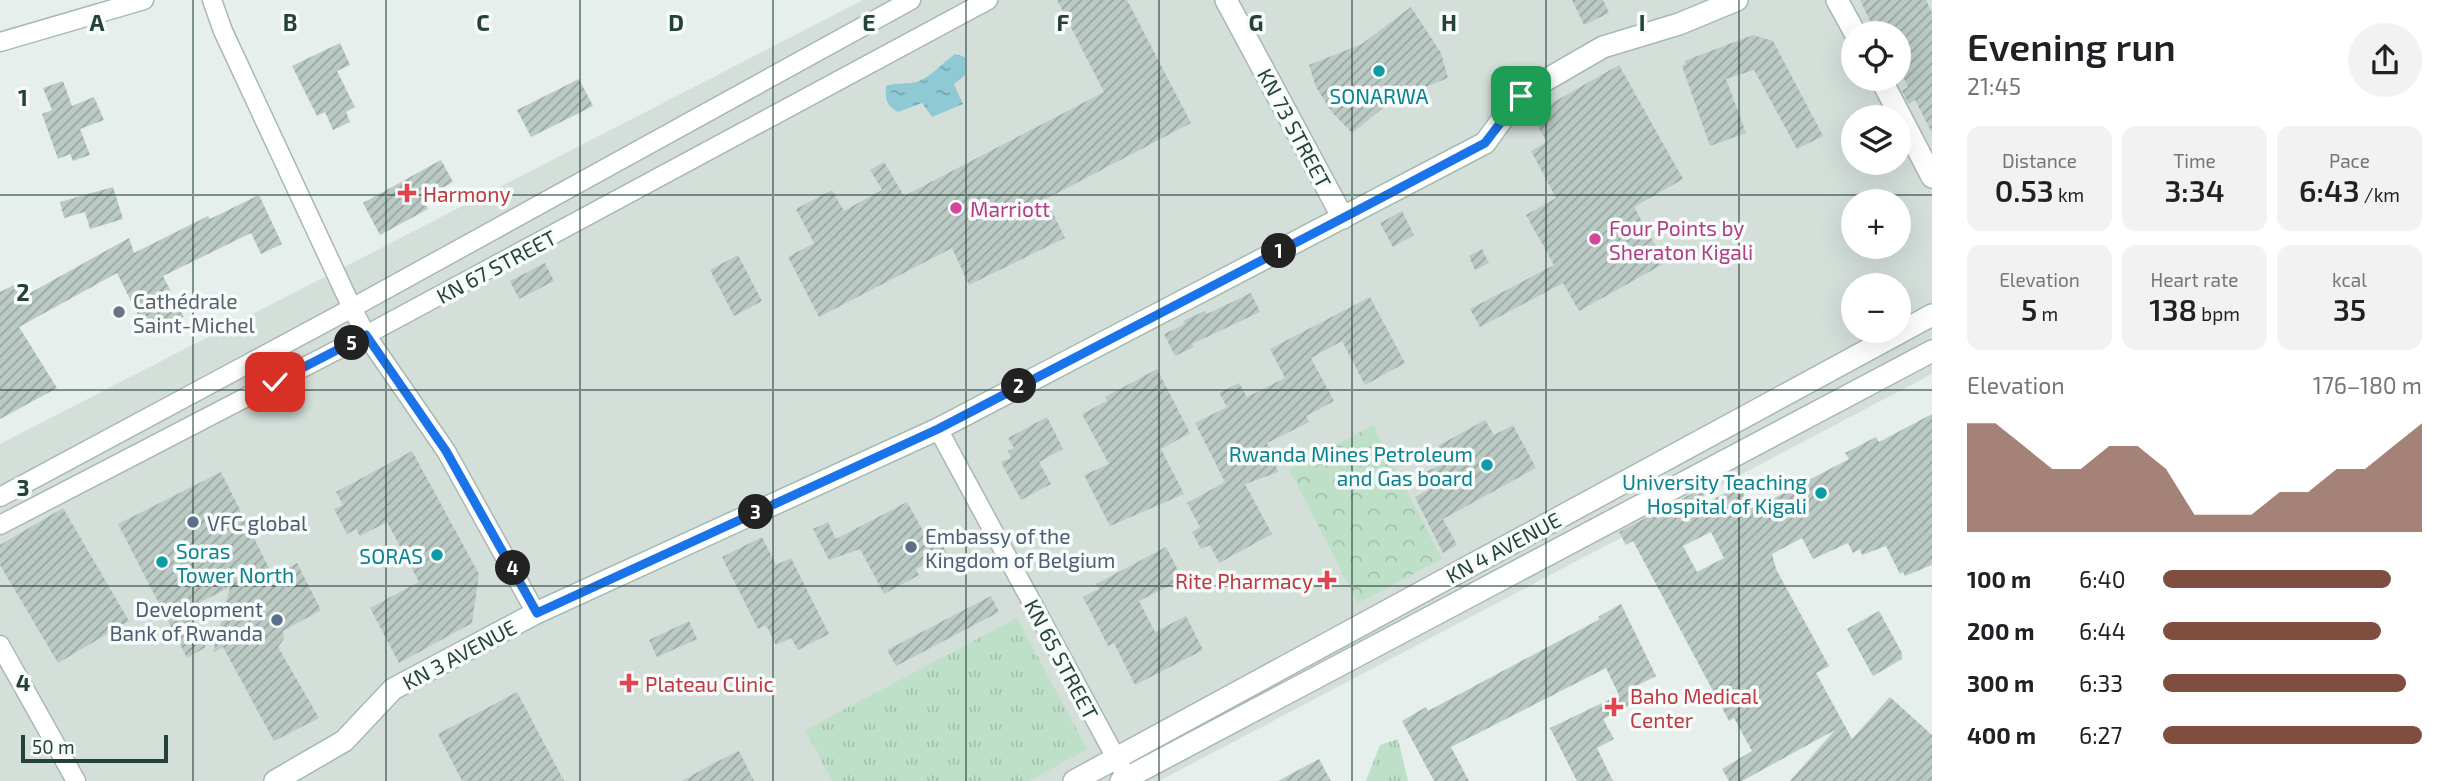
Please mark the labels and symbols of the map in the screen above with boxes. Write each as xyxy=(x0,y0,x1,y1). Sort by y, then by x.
text: A xyxy=(89,8,105,36)
text: B xyxy=(283,8,297,36)
text: C xyxy=(476,8,490,36)
text: D xyxy=(668,8,684,36)
text: E xyxy=(862,8,876,36)
text: F xyxy=(1057,8,1070,36)
text: G xyxy=(1249,8,1263,36)
text: H xyxy=(1441,8,1457,36)
text: I xyxy=(1639,8,1645,36)
marker: SONARWA xyxy=(1371,63,1387,79)
street label: KN 73 STREET xyxy=(1253,64,1337,192)
pin xyxy=(1491,66,1551,126)
text: 1 xyxy=(18,83,28,111)
place label: SONARWA xyxy=(1329,83,1429,108)
place label: Harmony xyxy=(423,181,511,206)
marker: Harmony xyxy=(397,183,417,203)
place label: Marriott xyxy=(970,196,1050,221)
marker: Marriott xyxy=(948,200,964,216)
place label: Four Points by Sheraton Kigali xyxy=(1609,215,1753,264)
street label: KN 67 STREET xyxy=(432,224,560,308)
marker: Four Points by Sheraton Kigali xyxy=(1587,231,1603,247)
pin: 1 xyxy=(1262,233,1296,268)
text: 2 xyxy=(16,278,30,306)
place label: Cathédrale Saint-Michel xyxy=(133,288,255,337)
marker: Cathédrale Saint-Michel xyxy=(111,304,127,320)
pin: 5 xyxy=(334,326,370,360)
pin xyxy=(245,352,305,412)
pin: 2 xyxy=(1002,368,1036,404)
place label: Rwanda Mines Petroleum and Gas board xyxy=(1229,441,1473,490)
marker: Rwanda Mines Petroleum and Gas board xyxy=(1479,457,1495,473)
place label: University Teaching Hospital of Kigali xyxy=(1622,469,1807,518)
text: 3 xyxy=(16,473,30,501)
marker: University Teaching Hospital of Kigali xyxy=(1813,485,1829,501)
pin: 3 xyxy=(738,494,774,530)
street label: KN 4 AVENUE xyxy=(1441,506,1565,588)
place label: VFC global xyxy=(207,510,308,535)
marker: VFC global xyxy=(185,514,201,530)
place label: Embassy of the Kingdom of Belgium xyxy=(925,523,1116,572)
place label: Soras Tower North xyxy=(176,538,294,587)
marker: Embassy of the Kingdom of Belgium xyxy=(903,539,919,555)
place label: SORAS xyxy=(359,543,423,568)
marker: SORAS xyxy=(429,547,445,563)
pin: 4 xyxy=(496,550,530,586)
marker: Soras Tower North xyxy=(154,554,170,570)
place label: Rite Pharmacy xyxy=(1175,568,1313,593)
marker: Rite Pharmacy xyxy=(1319,572,1335,588)
street label: KN 65 STREET xyxy=(1020,595,1104,723)
place label: Development Bank of Rwanda xyxy=(109,596,263,645)
marker: Development Bank of Rwanda xyxy=(269,612,285,628)
street label: KN 3 AVENUE xyxy=(398,614,520,694)
text: 4 xyxy=(16,668,30,696)
place label: Plateau Clinic xyxy=(645,671,774,696)
marker: Plateau Clinic xyxy=(619,673,639,693)
place label: Baho Medical Center xyxy=(1630,683,1759,732)
marker: Baho Medical Center xyxy=(1604,697,1624,717)
scale bar xyxy=(21,732,168,764)

